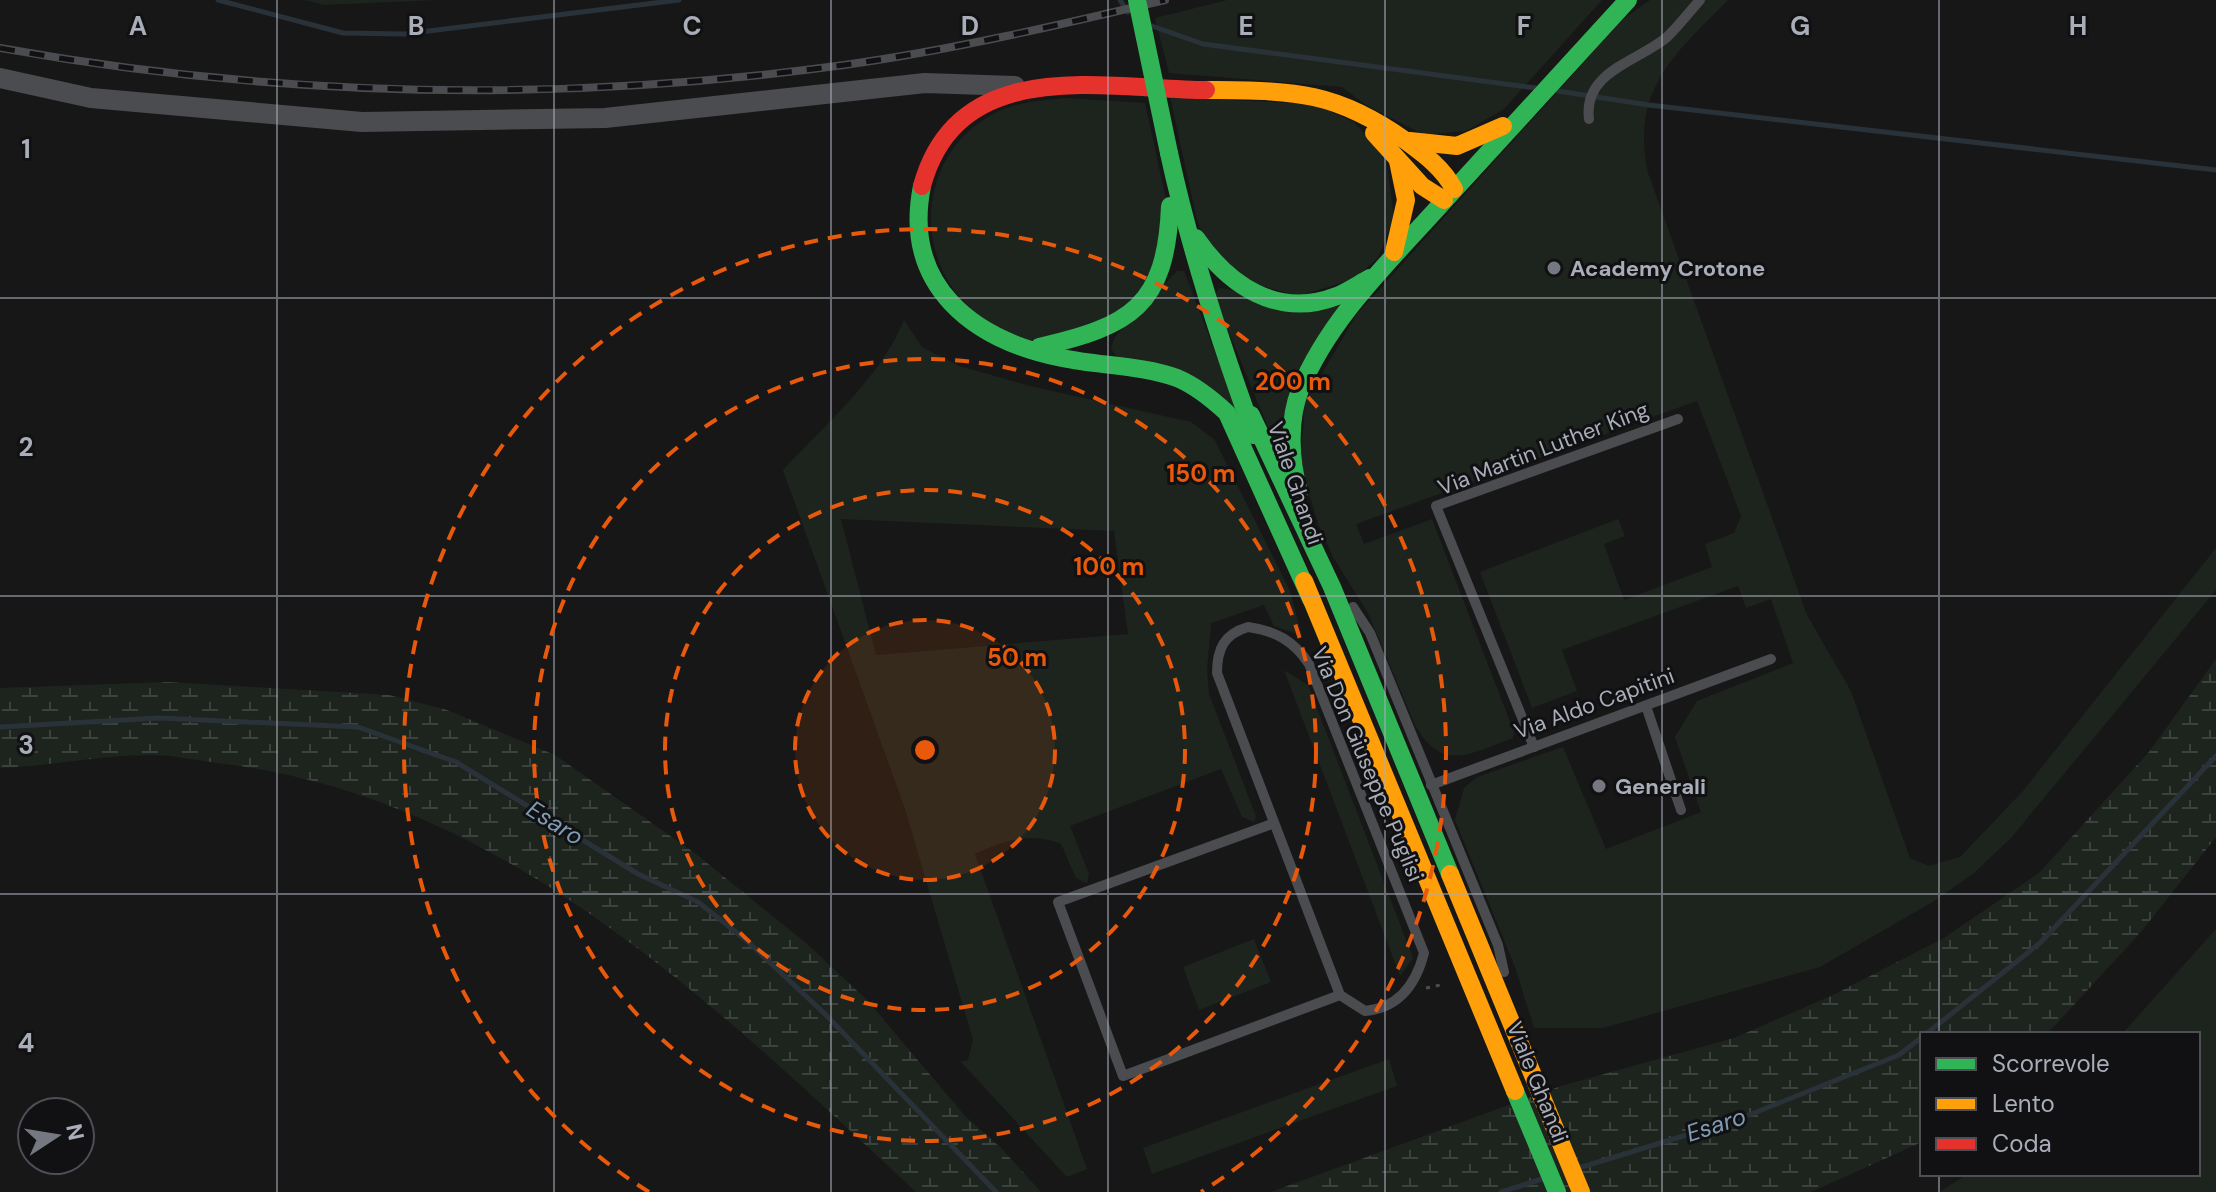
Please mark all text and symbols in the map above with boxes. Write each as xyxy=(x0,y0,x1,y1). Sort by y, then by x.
text: A xyxy=(129,9,147,43)
text: B xyxy=(408,9,424,43)
text: C xyxy=(682,9,702,43)
text: D xyxy=(961,9,979,43)
text: E xyxy=(1238,9,1254,43)
text: F xyxy=(1517,9,1531,43)
text: G xyxy=(1790,9,1810,43)
text: H xyxy=(2069,9,2087,43)
text: 1 xyxy=(21,132,31,166)
place label: Academy Crotone xyxy=(1570,254,1765,283)
marker: Academy Crotone xyxy=(1545,259,1563,277)
text: 200 m xyxy=(1255,366,1331,397)
street label: Via Martin Luther King xyxy=(1434,395,1653,502)
street label: Viale Ghandi xyxy=(1261,418,1330,549)
text: 2 xyxy=(18,430,34,464)
text: 150 m xyxy=(1167,458,1235,489)
text: 100 m xyxy=(1074,551,1144,582)
text: 50 m xyxy=(987,642,1047,673)
street label: Via Don Giuseppe Puglisi xyxy=(1305,642,1430,886)
street label: Via Aldo Capitini xyxy=(1510,661,1678,746)
text: 3 xyxy=(18,728,34,762)
centre of rings xyxy=(911,736,939,764)
place label: Generali xyxy=(1615,772,1706,801)
marker: Generali xyxy=(1590,777,1608,795)
water label: Esaro xyxy=(521,793,589,852)
street label: Viale Ghandi xyxy=(1500,1017,1575,1147)
text: 4 xyxy=(18,1026,34,1060)
legend xyxy=(1920,1032,2200,1176)
text: Scorrevole xyxy=(1992,1048,2110,1079)
text: Lento xyxy=(1992,1088,2055,1119)
north arrow xyxy=(16,1096,96,1176)
water label: Esaro xyxy=(1682,1100,1750,1149)
text: N xyxy=(59,1121,91,1143)
text: Coda xyxy=(1992,1128,2052,1159)

